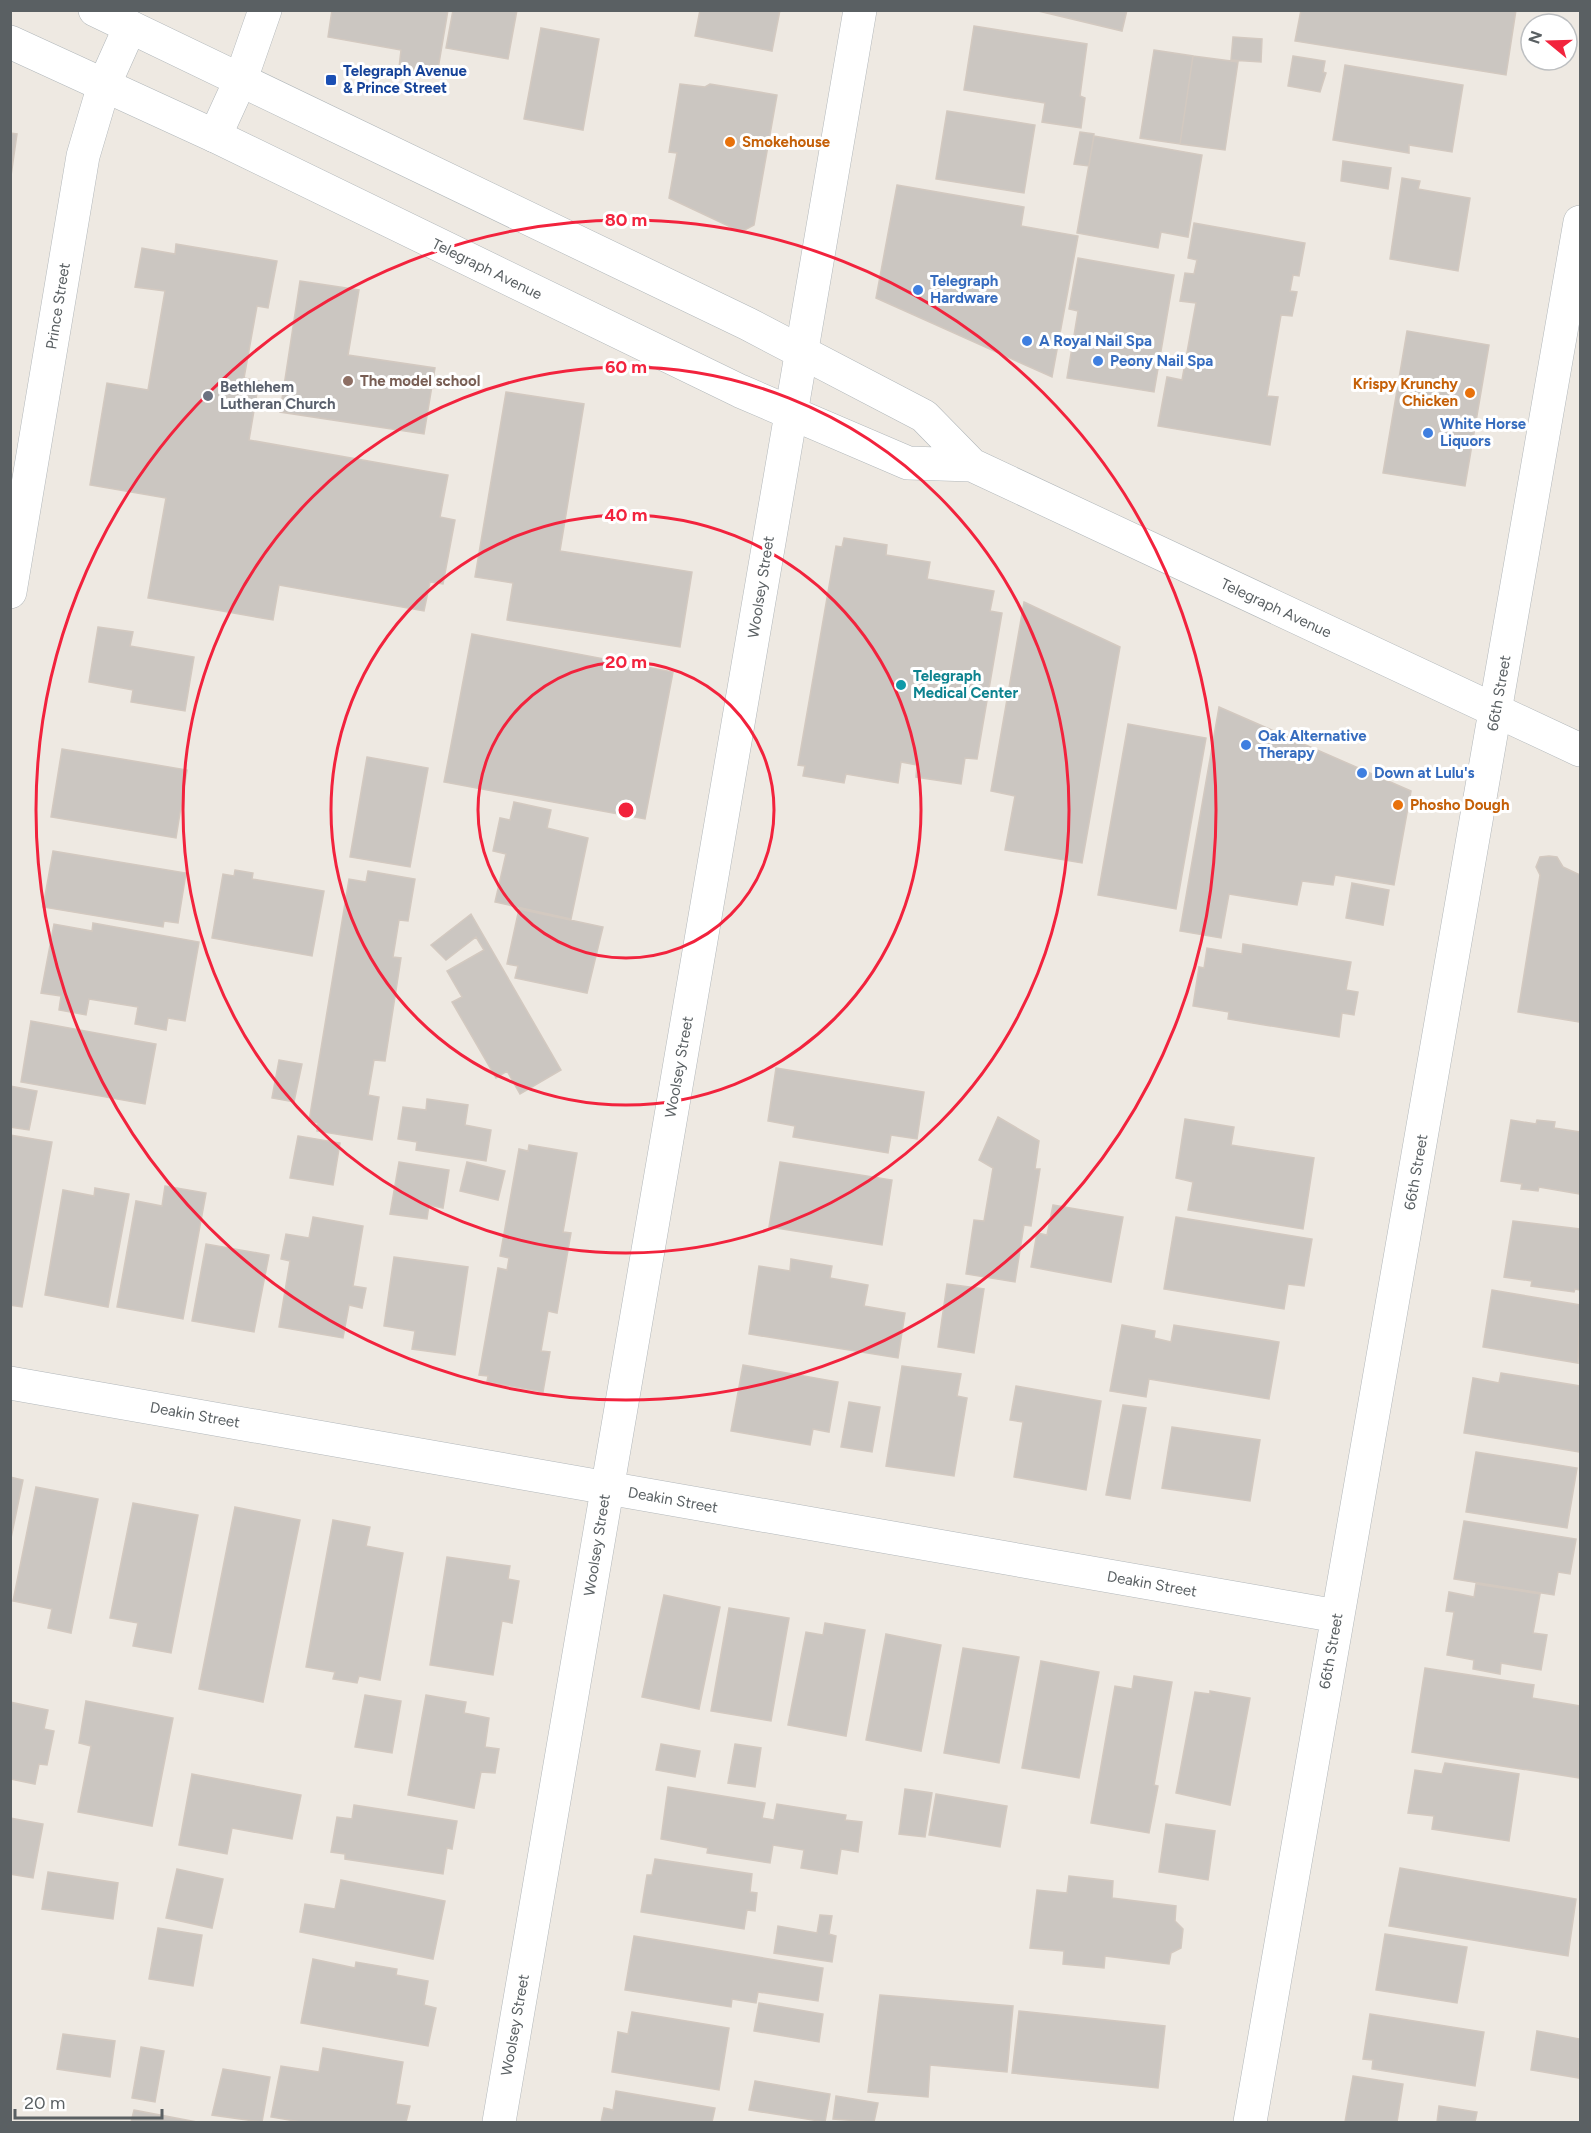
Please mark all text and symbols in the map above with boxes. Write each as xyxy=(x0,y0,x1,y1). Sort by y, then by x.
north arrow xyxy=(1519,12,1579,72)
text: N xyxy=(1524,28,1546,46)
place label: Telegraph Avenue & Prince Street xyxy=(343,62,467,97)
marker: Telegraph Avenue & Prince Street xyxy=(324,73,338,87)
place label: Smokehouse xyxy=(742,133,831,151)
marker: Smokehouse xyxy=(723,135,737,149)
text: 80 m xyxy=(605,209,647,231)
street label: Telegraph Avenue xyxy=(429,235,545,303)
street label: Prince Street xyxy=(42,261,74,351)
place label: Telegraph Hardware xyxy=(930,272,999,307)
marker: Telegraph Hardware xyxy=(911,283,925,297)
place label: A Royal Nail Spa xyxy=(1039,332,1152,350)
marker: A Royal Nail Spa xyxy=(1020,334,1034,348)
place label: Peony Nail Spa xyxy=(1110,352,1213,370)
marker: Peony Nail Spa xyxy=(1091,354,1105,368)
text: 60 m xyxy=(605,356,647,378)
place label: The model school xyxy=(360,372,480,390)
marker: The model school xyxy=(341,374,355,388)
place label: Krispy Krunchy Chicken xyxy=(1353,375,1458,410)
place label: Bethlehem Lutheran Church xyxy=(220,378,336,413)
marker: Krispy Krunchy Chicken xyxy=(1463,386,1477,400)
marker: Bethlehem Lutheran Church xyxy=(201,389,215,403)
place label: White Horse Liquors xyxy=(1440,415,1527,450)
marker: White Horse Liquors xyxy=(1421,426,1435,440)
text: 40 m xyxy=(604,504,648,526)
street label: Woolsey Street xyxy=(744,534,778,639)
street label: Telegraph Avenue xyxy=(1218,574,1334,642)
text: 20 m xyxy=(605,651,647,673)
street label: 66th Street xyxy=(1483,653,1515,732)
place label: Telegraph Medical Center xyxy=(913,667,1018,702)
marker: Telegraph Medical Center xyxy=(894,678,908,692)
place label: Oak Alternative Therapy xyxy=(1258,727,1367,762)
marker: Oak Alternative Therapy xyxy=(1239,738,1253,752)
place label: Down at Lulu's xyxy=(1374,764,1475,782)
marker: Down at Lulu's xyxy=(1355,766,1369,780)
place label: Phosho Dough xyxy=(1410,796,1509,814)
marker: Phosho Dough xyxy=(1391,798,1405,812)
centre of rings xyxy=(616,800,636,820)
street label: Woolsey Street xyxy=(661,1014,697,1119)
street label: 66th Street xyxy=(1400,1132,1432,1211)
street label: Deakin Street xyxy=(149,1398,242,1432)
street label: Deakin Street xyxy=(627,1483,720,1517)
street label: Woolsey Street xyxy=(580,1492,614,1597)
street label: Deakin Street xyxy=(1106,1567,1199,1601)
street label: 66th Street xyxy=(1315,1611,1347,1690)
street label: Woolsey Street xyxy=(497,1972,533,2077)
scale bar xyxy=(15,2082,162,2120)
text: 20 m xyxy=(24,2092,65,2114)

